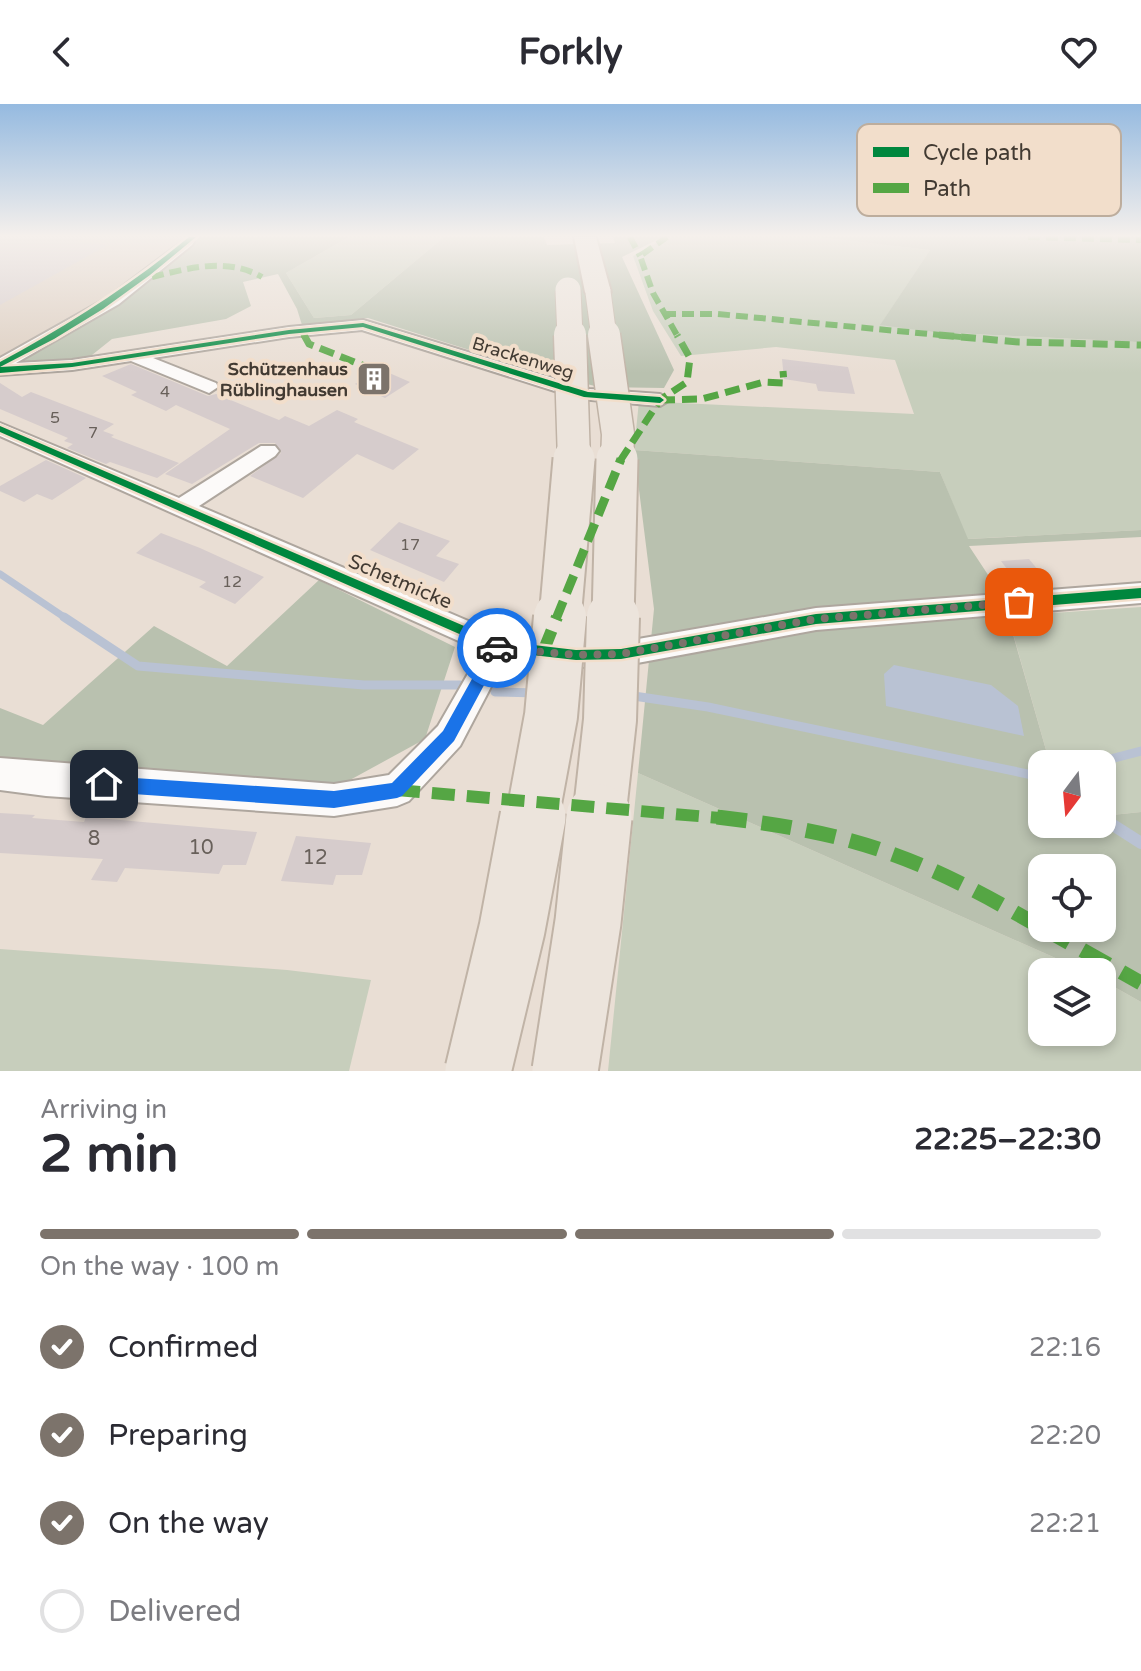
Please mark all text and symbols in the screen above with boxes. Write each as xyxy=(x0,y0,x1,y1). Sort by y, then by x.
icon: back xyxy=(40,30,84,74)
icon: heart xyxy=(1057,30,1101,74)
text: Forkly xyxy=(518,31,623,74)
legend xyxy=(857,124,1121,216)
text: Cycle path xyxy=(923,140,1032,166)
text: Path xyxy=(923,176,971,202)
street label: Brackenweg xyxy=(469,332,577,384)
place label: Schützenhaus Rüblinghausen xyxy=(220,358,348,401)
building icon: Schützenhaus Rüblinghausen xyxy=(355,360,393,398)
house number: 4 xyxy=(160,382,170,402)
house number: 5 xyxy=(50,408,60,428)
house number: 7 xyxy=(88,423,98,443)
house number: 17 xyxy=(400,535,420,555)
street label: Schetmicke xyxy=(345,549,455,615)
pin xyxy=(985,568,1053,636)
house number: 12 xyxy=(222,572,242,592)
icon: bag xyxy=(997,580,1041,624)
courier xyxy=(457,608,537,688)
icon: car xyxy=(475,626,519,670)
pin xyxy=(70,750,138,818)
north arrow xyxy=(1028,750,1116,838)
map controls xyxy=(1028,750,1116,1046)
icon: home xyxy=(82,762,126,806)
house number: 8 xyxy=(88,827,100,851)
house number: 10 xyxy=(188,836,214,860)
house number: 12 xyxy=(302,846,328,870)
button: locate xyxy=(1028,854,1116,942)
button: layers xyxy=(1028,958,1116,1046)
text: Arriving in xyxy=(40,1094,167,1125)
text: 22:25–22:30 xyxy=(914,1121,1101,1158)
text: 2 min xyxy=(40,1123,179,1186)
text: On the way · 100 m xyxy=(40,1251,279,1282)
icon: check xyxy=(40,1325,84,1369)
text: Confirmed xyxy=(108,1329,259,1366)
text: 22:16 xyxy=(1029,1332,1101,1363)
icon: check xyxy=(40,1413,84,1457)
text: Preparing xyxy=(108,1417,248,1454)
text: 22:20 xyxy=(1029,1420,1101,1451)
icon: check xyxy=(40,1501,84,1545)
text: On the way xyxy=(108,1505,269,1542)
text: 22:21 xyxy=(1029,1508,1101,1539)
text: Delivered xyxy=(108,1593,242,1630)

